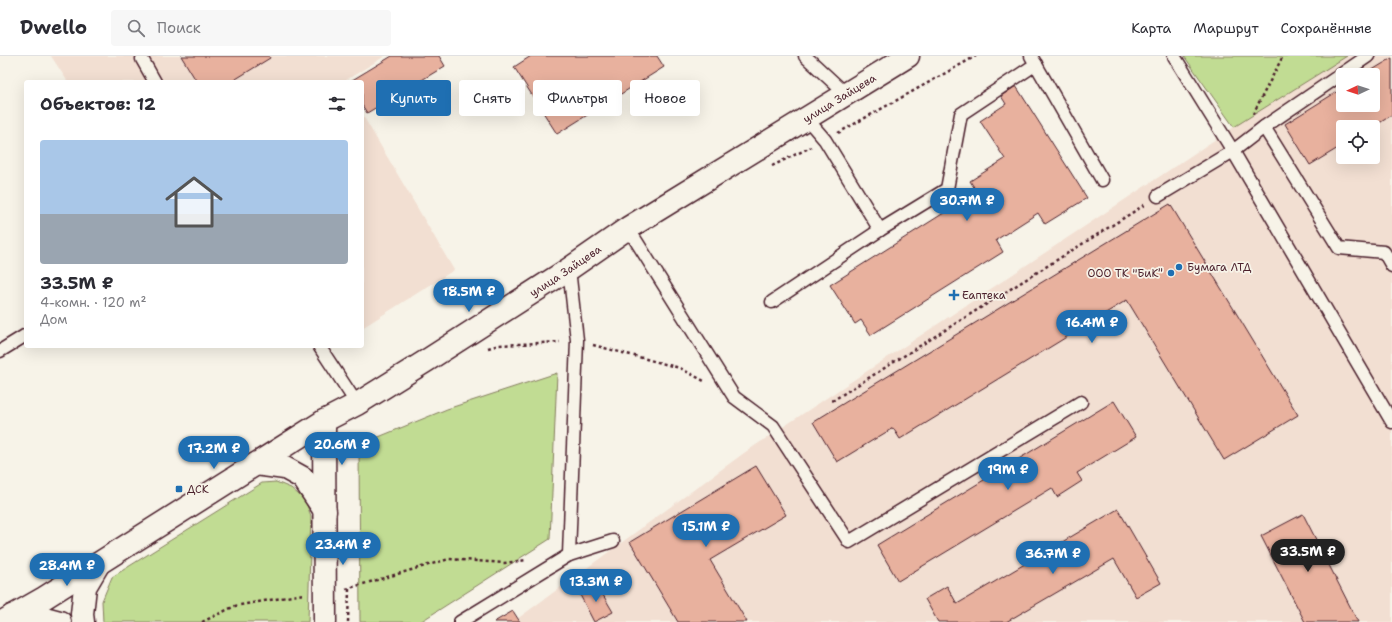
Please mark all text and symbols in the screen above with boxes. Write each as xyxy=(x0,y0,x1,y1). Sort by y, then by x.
search box xyxy=(111,10,391,46)
text: Dwello xyxy=(20,15,87,40)
icon: search xyxy=(125,17,147,39)
text: Поиск xyxy=(157,18,201,38)
text: Карта xyxy=(1131,19,1171,37)
text: Маршрут xyxy=(1193,19,1259,37)
text: Сохранённые xyxy=(1281,19,1372,37)
north arrow xyxy=(1336,68,1380,112)
map controls xyxy=(1336,68,1380,164)
street label: улица Зайцева xyxy=(800,70,879,127)
chip: Купить xyxy=(376,80,451,116)
chip: Снять xyxy=(459,80,525,116)
chip: Фильтры xyxy=(533,80,622,116)
chip: Новое xyxy=(630,80,700,116)
text: Объектов: 12 xyxy=(40,93,156,115)
icon: filters xyxy=(326,93,348,115)
button: locate xyxy=(1336,120,1380,164)
icon: home xyxy=(158,166,230,238)
pin: 30.7M ₽ xyxy=(930,188,1004,222)
text: 30.7M ₽ xyxy=(939,192,995,209)
street label: улица Зайцева xyxy=(527,242,604,300)
place label: Бумага ЛТД xyxy=(1187,260,1252,275)
marker: Бумага ЛТД xyxy=(1174,262,1184,272)
place label: ООО ТК "БиК" xyxy=(1088,266,1163,281)
marker: ООО ТК "БиК" xyxy=(1166,268,1176,278)
text: 33.5M ₽ xyxy=(40,272,114,294)
pin: 18.5M ₽ xyxy=(432,279,506,313)
text: 18.5M ₽ xyxy=(442,283,496,300)
place label: Еаптека xyxy=(962,288,1006,303)
marker: Еаптека xyxy=(949,290,959,300)
text: 4-комн. · 120 m² xyxy=(40,294,147,311)
pin: 16.4M ₽ xyxy=(1055,310,1129,344)
text: Дом xyxy=(40,311,68,328)
text: 16.4M ₽ xyxy=(1065,314,1119,331)
pin: 20.6M ₽ xyxy=(305,432,379,466)
pin: 17.2M ₽ xyxy=(177,436,251,470)
text: 20.6M ₽ xyxy=(314,436,370,453)
text: 17.2M ₽ xyxy=(187,440,241,457)
pin: 19M ₽ xyxy=(980,457,1036,491)
text: 19M ₽ xyxy=(987,461,1029,478)
place label: ДСК xyxy=(187,482,209,497)
marker: ДСК xyxy=(174,484,184,494)
pin: 15.1M ₽ xyxy=(669,514,743,548)
text: 15.1M ₽ xyxy=(682,518,730,535)
pin: 23.4M ₽ xyxy=(306,532,380,566)
text: 23.4M ₽ xyxy=(315,536,371,553)
pin: 33.5M ₽ xyxy=(1271,539,1345,573)
pin: 36.7M ₽ xyxy=(1016,541,1090,575)
text: 33.5M ₽ xyxy=(1280,543,1336,560)
text: 36.7M ₽ xyxy=(1025,545,1081,562)
pin: 28.4M ₽ xyxy=(30,553,104,587)
text: 28.4M ₽ xyxy=(39,557,95,574)
pin: 13.3M ₽ xyxy=(559,569,633,603)
text: 13.3M ₽ xyxy=(569,573,623,590)

